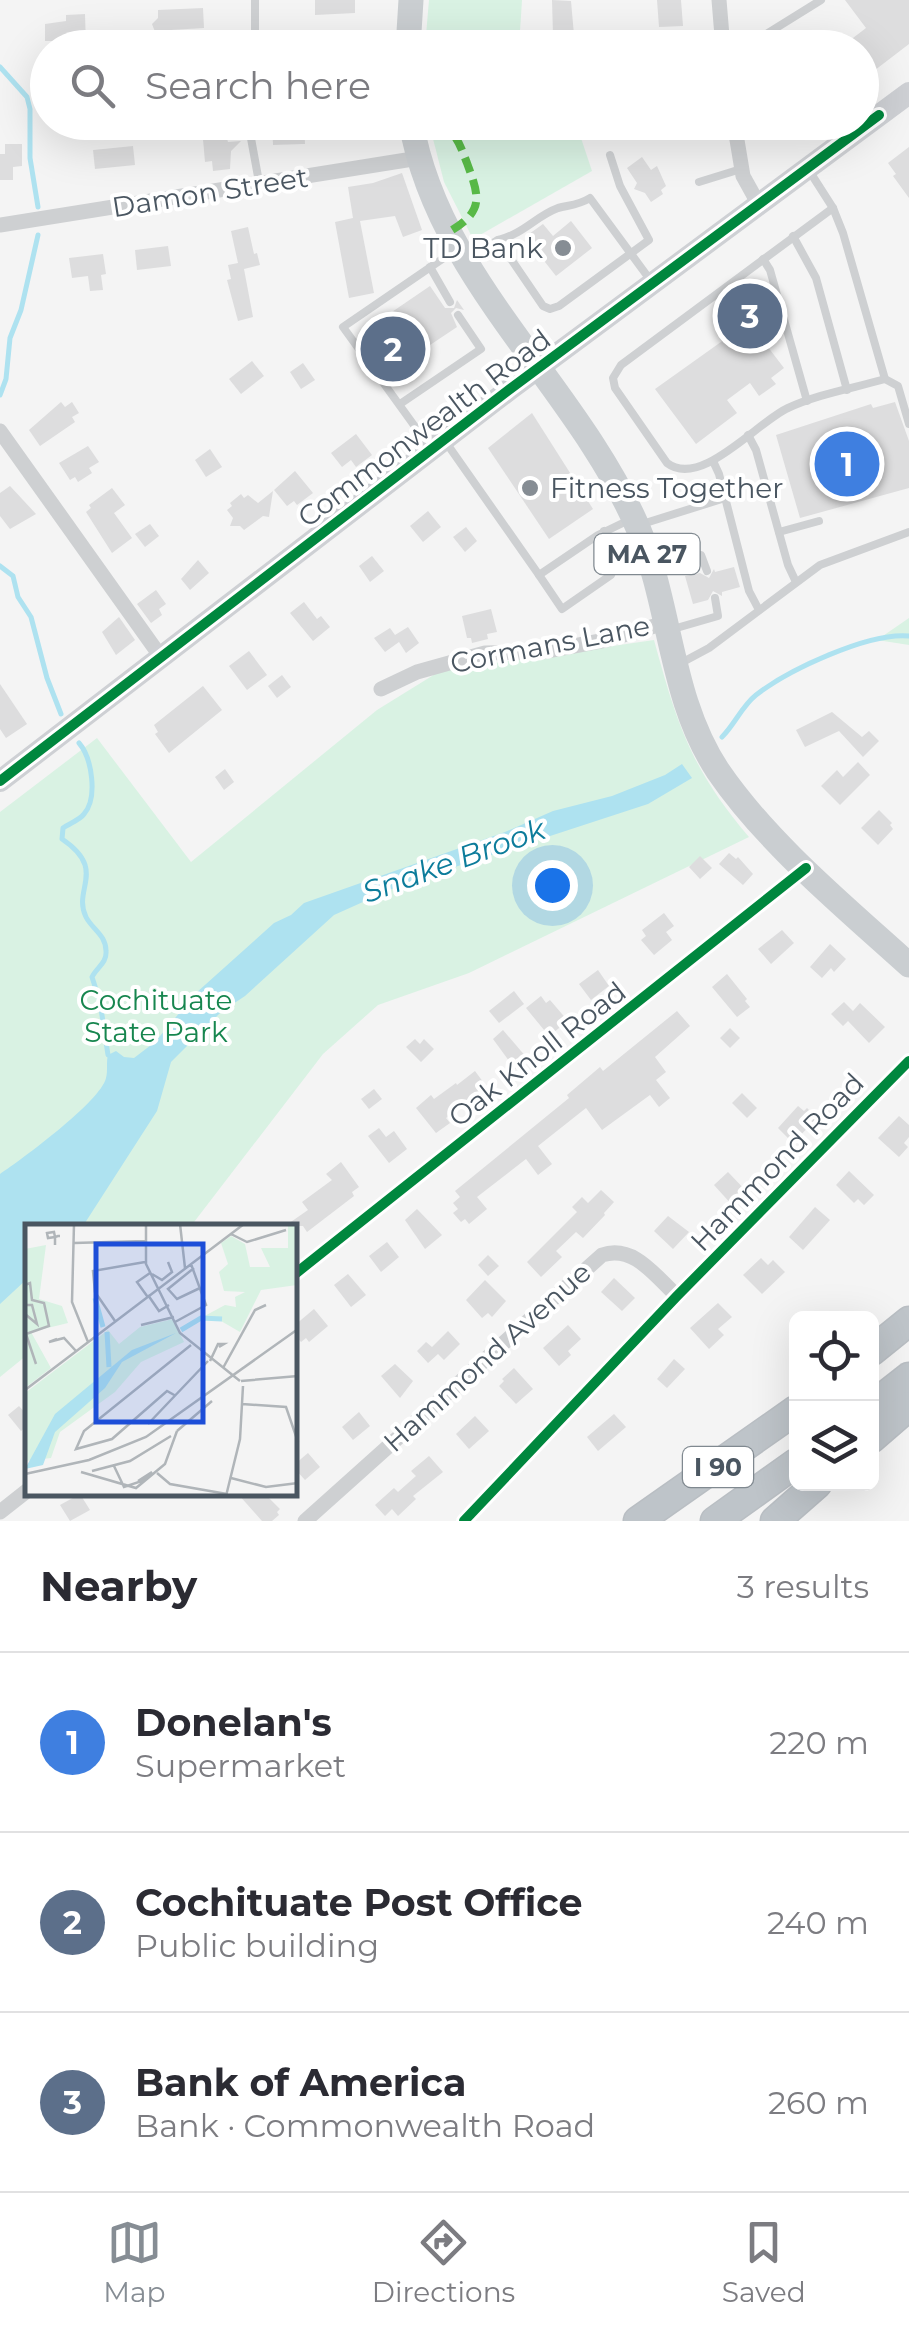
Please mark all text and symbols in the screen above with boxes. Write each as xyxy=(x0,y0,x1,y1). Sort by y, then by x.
search box xyxy=(30,30,879,140)
icon: search xyxy=(65,58,120,113)
text: Search here xyxy=(145,62,371,109)
street label: Damon Street xyxy=(110,160,310,224)
place label: TD Bank xyxy=(423,231,543,265)
marker: TD Bank xyxy=(552,237,574,259)
pin: 3 xyxy=(718,278,782,354)
pin: 2 xyxy=(360,312,426,386)
street label: Commonwealth Road xyxy=(291,322,557,534)
pin: 1 xyxy=(814,426,880,502)
place label: Fitness Together xyxy=(550,471,784,505)
marker: Fitness Together xyxy=(519,477,541,499)
road number: MA 27 xyxy=(594,534,700,574)
street label: Cormans Lane xyxy=(447,608,653,680)
water label: Snake Brook xyxy=(357,810,551,911)
your location xyxy=(527,860,578,911)
street label: Oak Knoll Road xyxy=(441,974,633,1134)
park label: Cochituate State Park xyxy=(80,983,233,1049)
street label: Hammond Road xyxy=(683,1066,871,1258)
inset map xyxy=(25,1224,298,1496)
street label: Hammond Avenue xyxy=(376,1255,598,1459)
map controls xyxy=(789,1311,879,1491)
button: locate xyxy=(789,1311,879,1401)
button: layers xyxy=(789,1401,879,1491)
road number: I 90 xyxy=(683,1447,753,1487)
text: Nearby xyxy=(40,1560,197,1612)
text: 3 results xyxy=(737,1567,869,1606)
text: Donelan's xyxy=(135,1699,332,1746)
text: 1 xyxy=(66,1723,79,1762)
text: 220 m xyxy=(769,1723,869,1762)
text: Supermarket xyxy=(135,1746,346,1785)
text: Cochituate Post Office xyxy=(135,1879,582,1926)
text: 2 xyxy=(63,1903,82,1942)
text: 240 m xyxy=(767,1903,869,1942)
text: Public building xyxy=(135,1926,379,1965)
text: Bank of America xyxy=(135,2059,466,2106)
text: 3 xyxy=(63,2083,82,2122)
text: 260 m xyxy=(768,2083,869,2122)
text: Bank · Commonwealth Road xyxy=(135,2106,595,2145)
tab: Map xyxy=(103,2215,165,2309)
tab: Directions xyxy=(372,2215,515,2309)
tab: Saved xyxy=(722,2215,806,2309)

